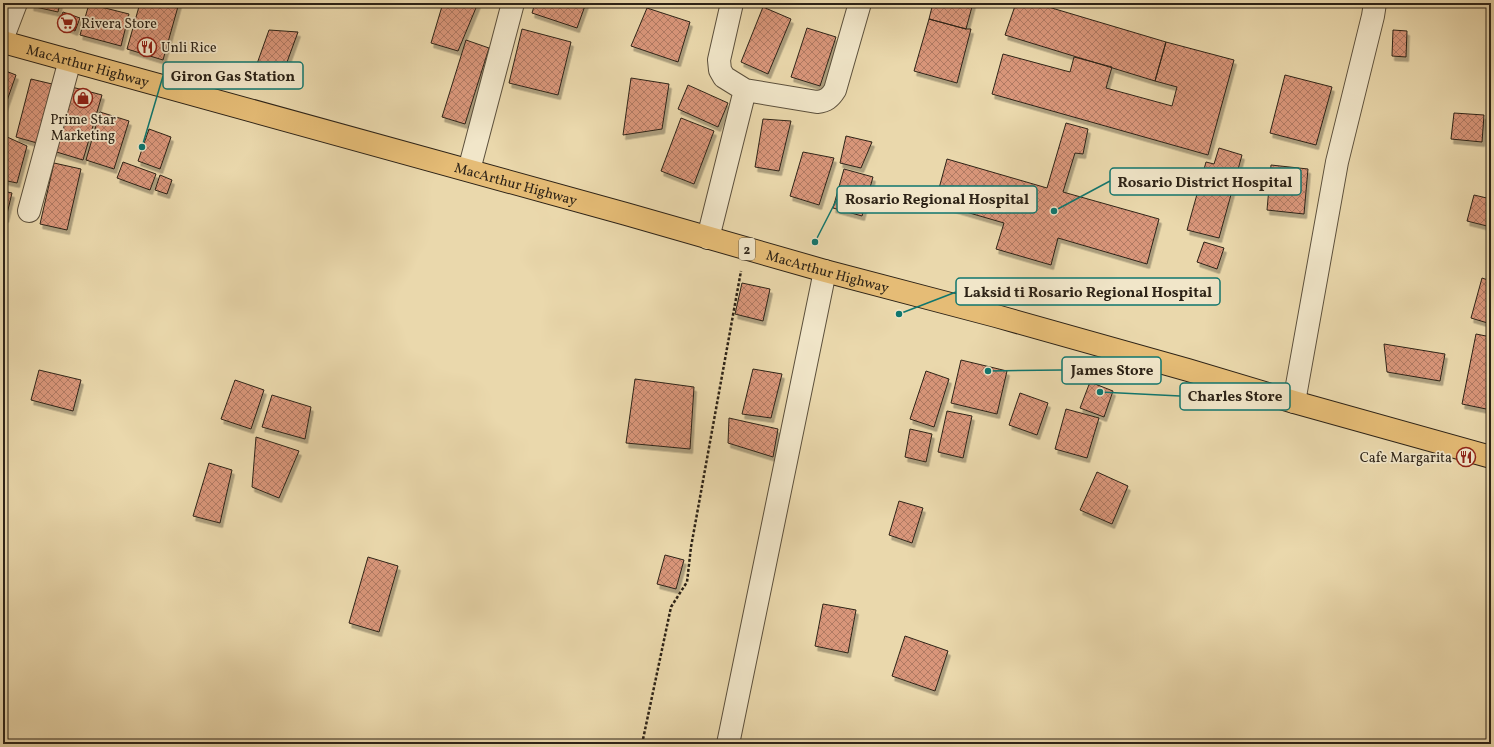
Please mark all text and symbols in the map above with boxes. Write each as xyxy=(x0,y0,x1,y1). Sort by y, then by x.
supermarket icon: Rivera Store xyxy=(56,12,78,34)
place label: Rivera Store xyxy=(81,15,157,34)
restaurant icon: Unli Rice xyxy=(136,36,158,58)
place label: Unli Rice xyxy=(161,39,217,58)
street label: MacArthur Highway xyxy=(24,41,151,93)
callout: Giron Gas Station xyxy=(163,62,303,89)
text: Giron Gas Station xyxy=(171,67,295,88)
shop icon: Prime Star Marketing xyxy=(72,87,94,109)
place label: Prime Star Marketing xyxy=(50,111,116,146)
street label: MacArthur Highway xyxy=(452,159,579,211)
callout: Rosario District Hospital xyxy=(1110,168,1301,195)
text: Rosario District Hospital xyxy=(1118,173,1292,194)
callout: Rosario Regional Hospital xyxy=(837,186,1037,213)
text: Rosario Regional Hospital xyxy=(845,190,1029,211)
road number: 2 xyxy=(739,238,755,260)
street label: MacArthur Highway xyxy=(764,247,891,299)
callout: Laksid ti Rosario Regional Hospital xyxy=(956,278,1220,305)
text: Laksid ti Rosario Regional Hospital xyxy=(964,283,1212,304)
callout: James Store xyxy=(1062,357,1161,384)
text: James Store xyxy=(1070,361,1154,382)
callout: Charles Store xyxy=(1180,383,1290,410)
text: Charles Store xyxy=(1188,387,1283,408)
restaurant icon: Cafe Margarita xyxy=(1455,446,1477,468)
place label: Cafe Margarita xyxy=(1360,449,1452,468)

